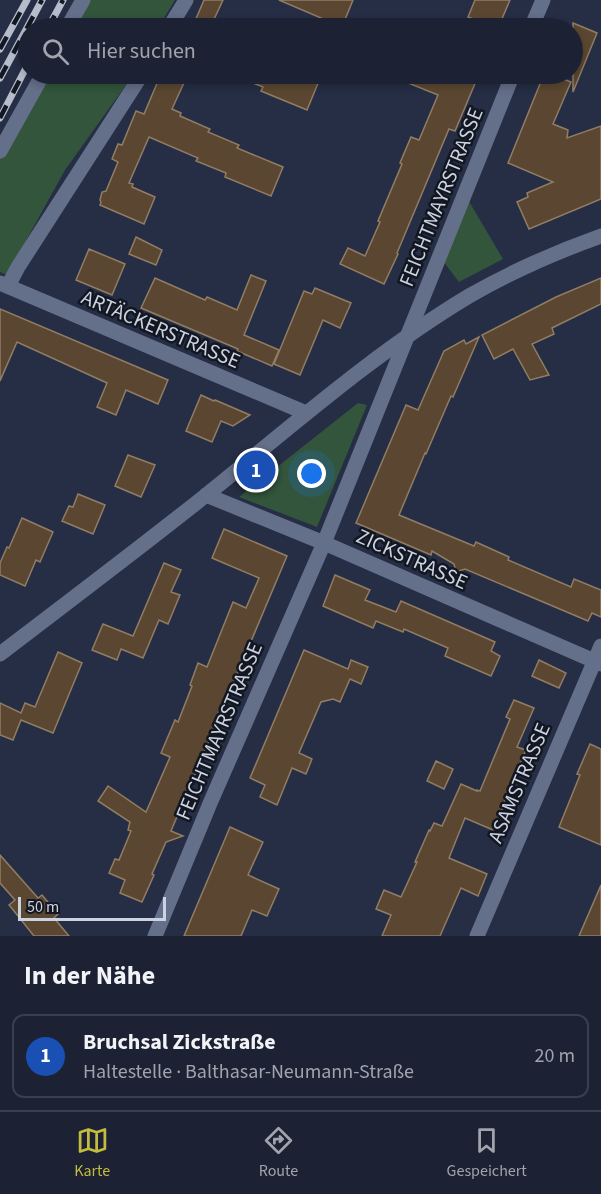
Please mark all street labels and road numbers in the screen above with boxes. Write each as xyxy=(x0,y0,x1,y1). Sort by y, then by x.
street label: FEICHTMAYRSTRASSE xyxy=(391,103,491,291)
street label: ARTÄCKERSTRASSE xyxy=(77,282,245,376)
street label: ZICKSTRASSE xyxy=(351,521,473,597)
street label: FEICHTMAYRSTRASSE xyxy=(168,637,270,825)
street label: ASAMSTRASSE xyxy=(480,718,558,848)

